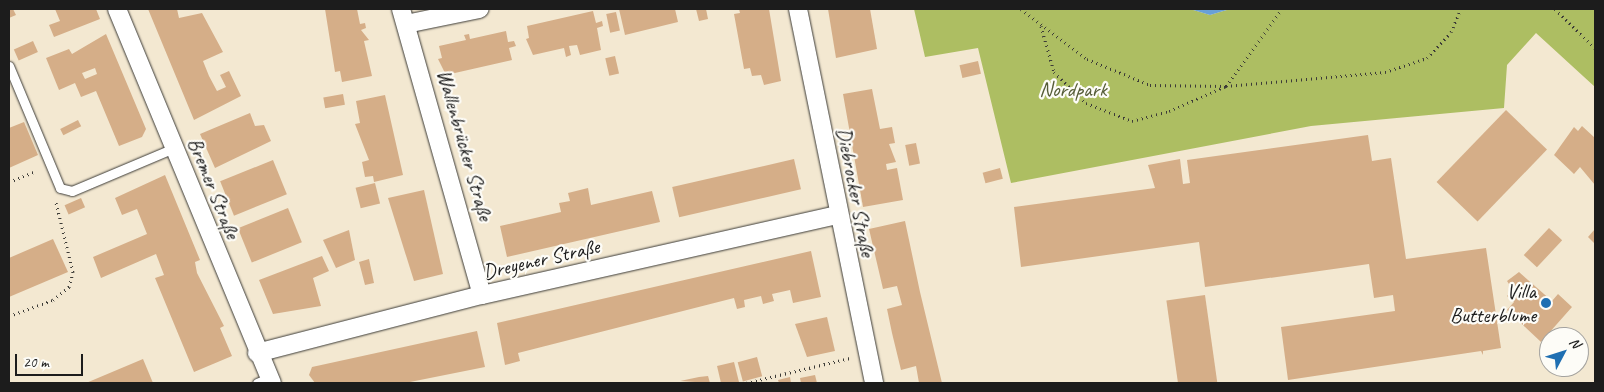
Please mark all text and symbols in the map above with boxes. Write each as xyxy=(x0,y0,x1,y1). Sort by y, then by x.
street label: Wallenbrücker Straße xyxy=(431,66,499,224)
park label: Nordpark xyxy=(1039,76,1107,102)
street label: Diebrocker Straße xyxy=(831,125,881,259)
street label: Bremer Straße xyxy=(182,134,246,242)
street label: Dreyener Straße xyxy=(480,233,602,285)
place label: Villa Butterblume xyxy=(1450,278,1536,328)
marker: Villa Butterblume xyxy=(1540,297,1552,309)
north arrow xyxy=(1539,327,1589,377)
text: N xyxy=(1566,334,1584,351)
scale bar xyxy=(18,344,85,376)
text: 20 m xyxy=(23,353,49,372)

